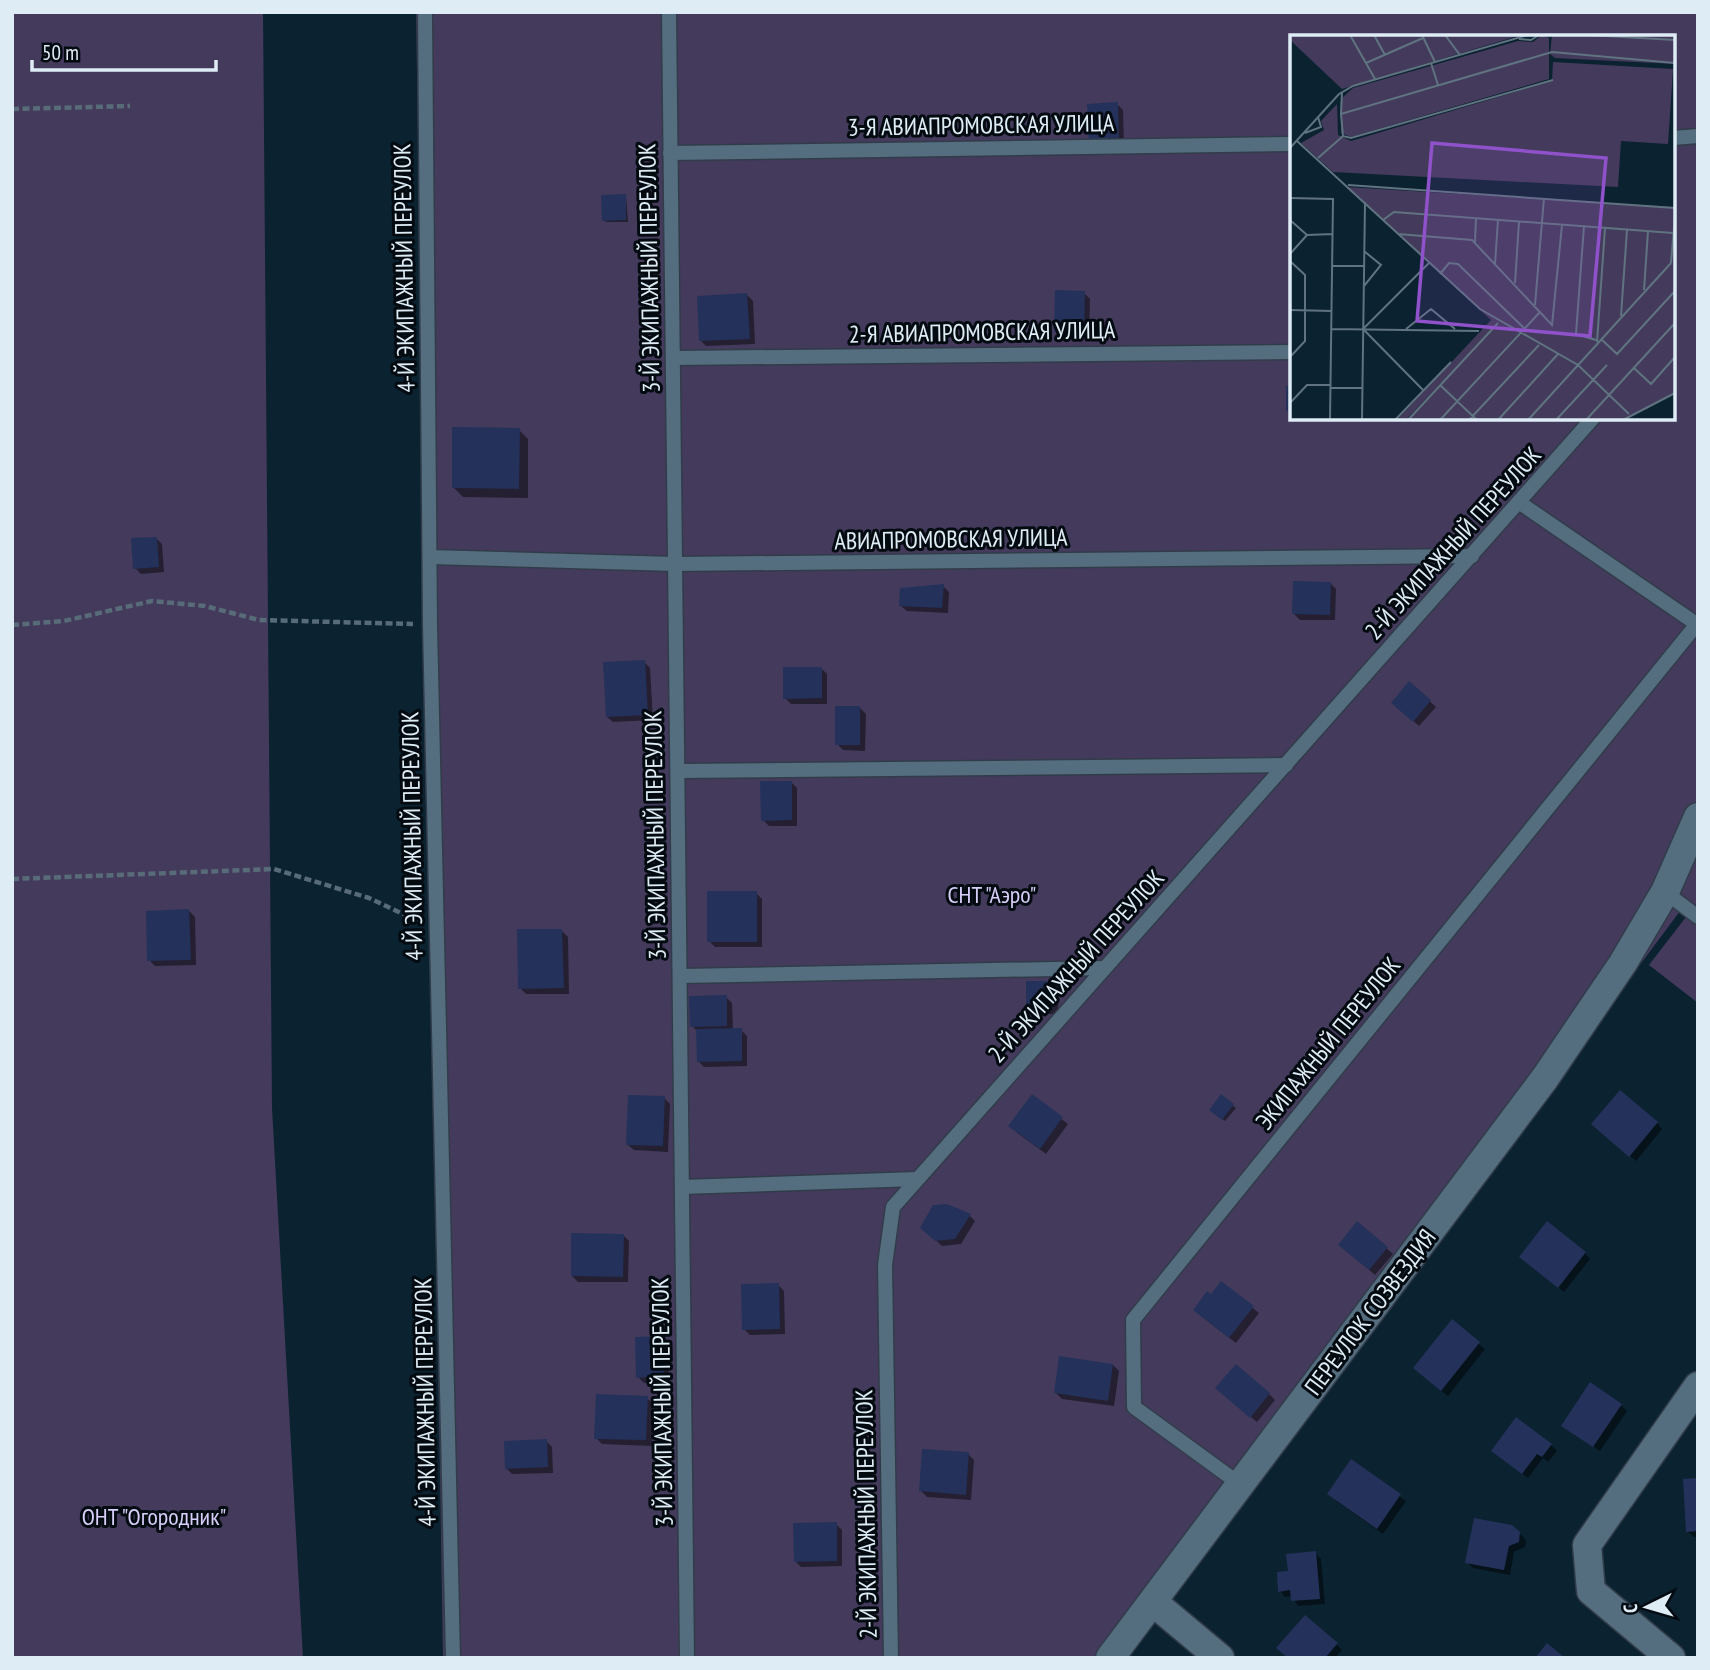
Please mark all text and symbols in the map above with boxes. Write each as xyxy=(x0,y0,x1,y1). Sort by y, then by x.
scale bar xyxy=(32,28,215,72)
inset map xyxy=(1290,35,1675,420)
text: 50 m xyxy=(42,39,79,66)
street label: 3-Я АВИАПРОМОВСКАЯ УЛИЦА xyxy=(848,107,1115,143)
street label: 4-Й ЭКИПАЖНЫЙ ПЕРЕУЛОК xyxy=(386,143,422,393)
street label: 3-Й ЭКИПАЖНЫЙ ПЕРЕУЛОК xyxy=(631,143,667,393)
street label: 2-Я АВИАПРОМОВСКАЯ УЛИЦА xyxy=(849,314,1116,350)
street label: 2-Й ЭКИПАЖНЫЙ ПЕРЕУЛОК xyxy=(1358,440,1548,646)
street label: АВИАПРОМОВСКАЯ УЛИЦА xyxy=(834,521,1068,557)
street label: 3-Й ЭКИПАЖНЫЙ ПЕРЕУЛОК xyxy=(637,710,673,960)
street label: 4-Й ЭКИПАЖНЫЙ ПЕРЕУЛОК xyxy=(394,711,430,961)
street label: 2-Й ЭКИПАЖНЫЙ ПЕРЕУЛОК xyxy=(981,863,1171,1069)
park label: СНТ "Аэро" xyxy=(948,879,1036,910)
street label: ЭКИПАЖНЫЙ ПЕРЕУЛОК xyxy=(1249,950,1407,1136)
street label: ПЕРЕУЛОК СОЗВЕЗДИЯ xyxy=(1297,1223,1443,1401)
street label: 4-Й ЭКИПАЖНЫЙ ПЕРЕУЛОК xyxy=(407,1277,443,1527)
street label: 3-Й ЭКИПАЖНЫЙ ПЕРЕУЛОК xyxy=(644,1277,680,1527)
street label: 2-Й ЭКИПАЖНЫЙ ПЕРЕУЛОК xyxy=(848,1389,884,1639)
park label: ОНТ "Огородник" xyxy=(82,1501,226,1532)
north arrow xyxy=(1612,1572,1682,1642)
text: С xyxy=(1618,1603,1642,1614)

